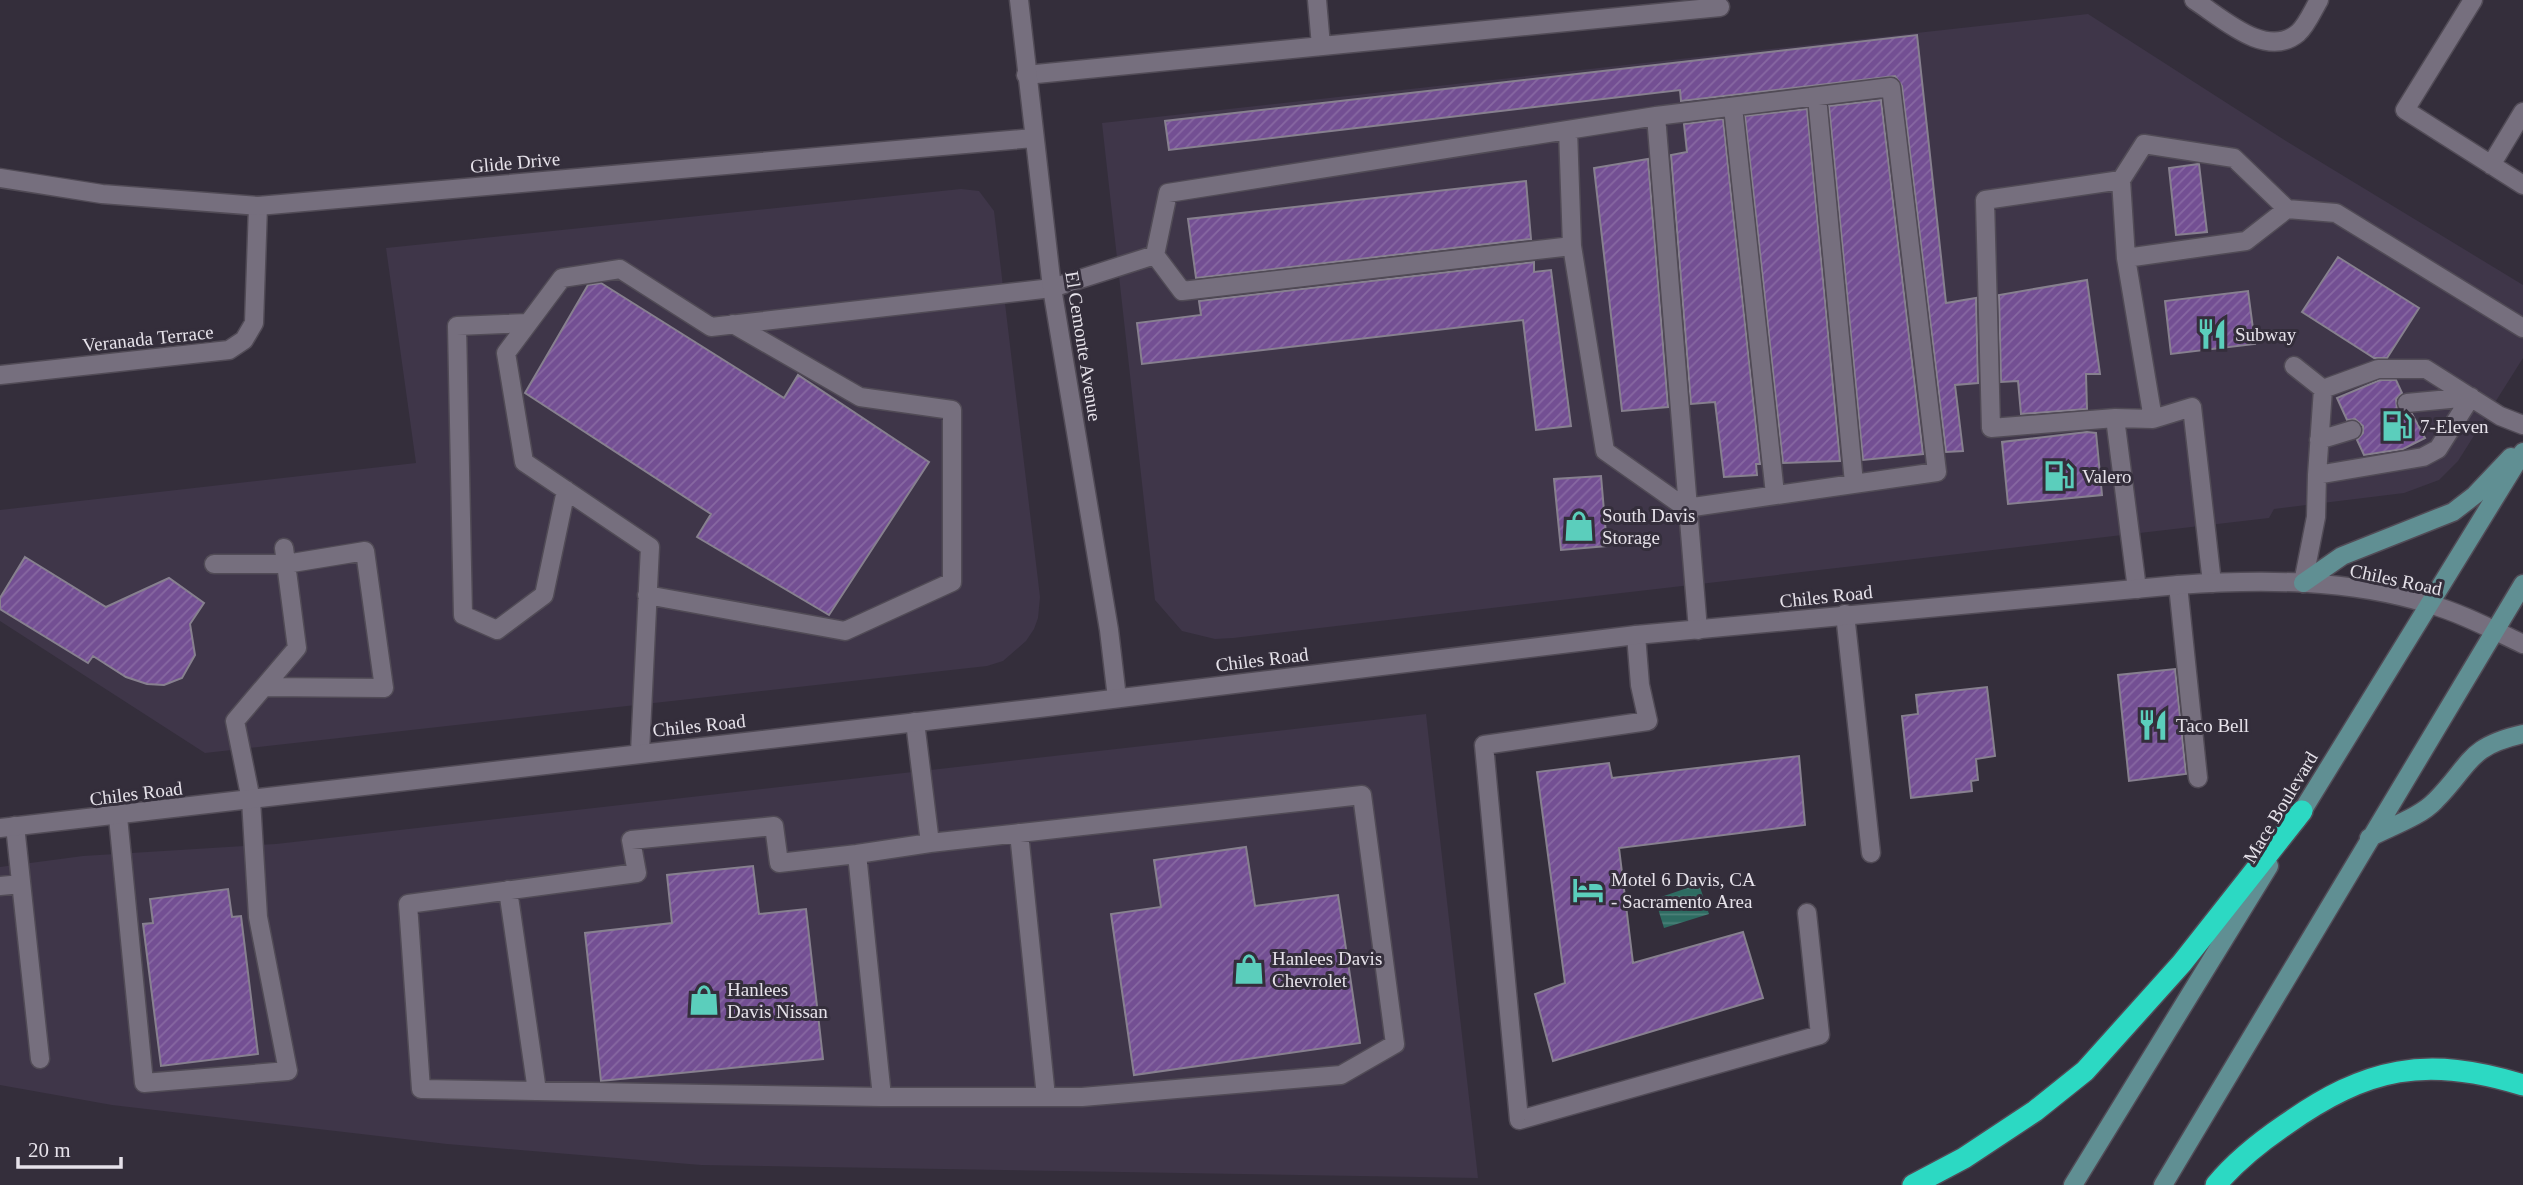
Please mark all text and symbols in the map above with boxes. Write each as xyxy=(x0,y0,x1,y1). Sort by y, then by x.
street label: Glide Drive xyxy=(469,148,561,177)
street label: El Cemonte Avenue xyxy=(1061,270,1106,423)
restaurant icon: Subway xyxy=(2195,317,2229,351)
street label: Veranada Terrace xyxy=(81,321,215,356)
place label: Subway xyxy=(2235,324,2297,345)
fuel station icon: 7-Eleven xyxy=(2380,409,2414,443)
place label: 7-Eleven xyxy=(2420,416,2489,437)
fuel station icon: Valero xyxy=(2042,459,2076,493)
place label: Valero xyxy=(2082,466,2132,487)
place label: South Davis Storage xyxy=(1602,505,1695,548)
shop icon: South Davis Storage xyxy=(1562,509,1596,543)
street label: Chiles Road xyxy=(2348,560,2444,600)
street label: Chiles Road xyxy=(1778,581,1874,612)
street label: Chiles Road xyxy=(1214,643,1310,676)
restaurant icon: Taco Bell xyxy=(2136,708,2170,742)
street label: Chiles Road xyxy=(651,710,747,741)
place label: Taco Bell xyxy=(2176,715,2249,736)
street label: Mace Boulevard xyxy=(2239,747,2322,867)
street label: Chiles Road xyxy=(88,777,184,810)
place label: Motel 6 Davis, CA - Sacramento Area xyxy=(1611,869,1756,912)
hotel icon: Motel 6 Davis, CA - Sacramento Area xyxy=(1571,873,1605,907)
place label: Hanlees Davis Chevrolet xyxy=(1272,948,1382,991)
shop icon: Hanlees Davis Chevrolet xyxy=(1232,952,1266,986)
place label: Hanlees Davis Nissan xyxy=(727,979,828,1022)
shop icon: Hanlees Davis Nissan xyxy=(687,983,721,1017)
scale bar xyxy=(18,1126,121,1170)
text: 20 m xyxy=(28,1138,71,1162)

